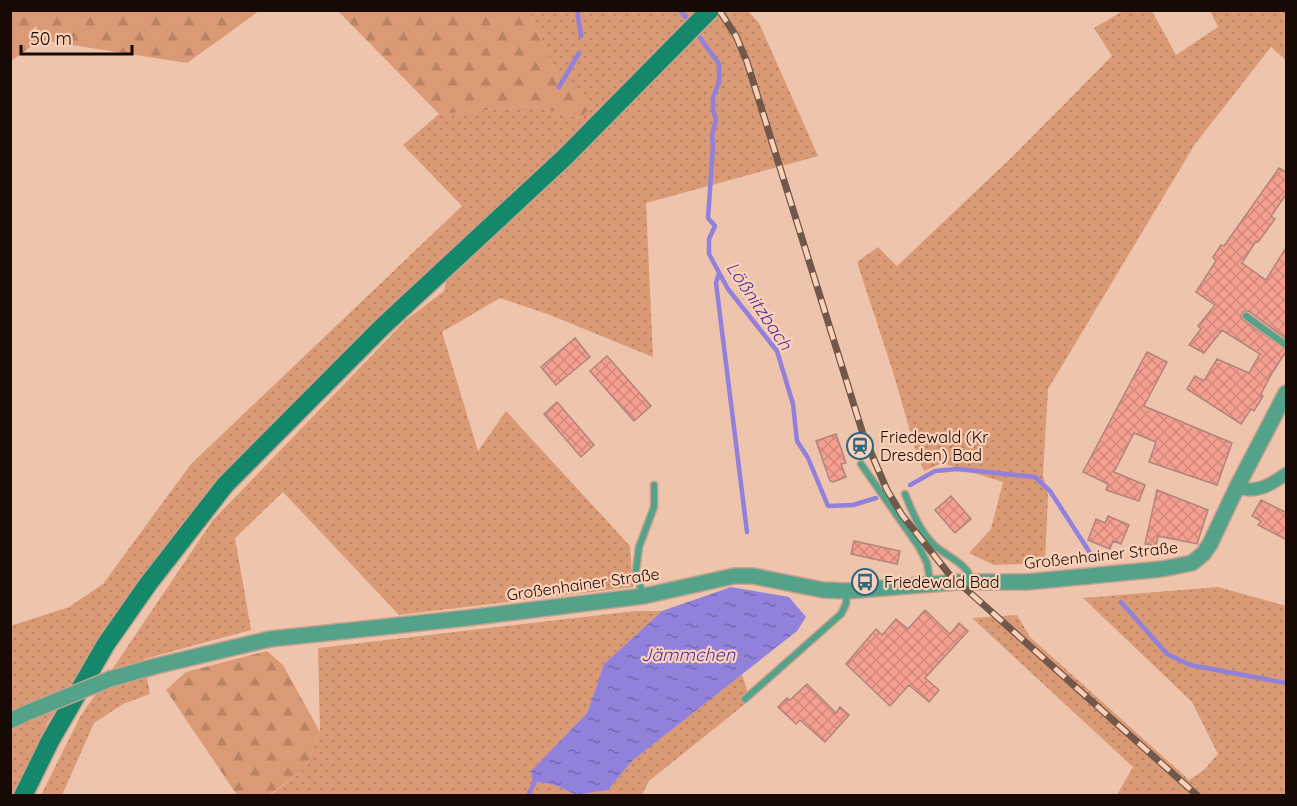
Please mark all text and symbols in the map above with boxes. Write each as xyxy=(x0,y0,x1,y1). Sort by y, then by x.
scale bar xyxy=(21,18,132,56)
text: 50 m xyxy=(30,27,72,50)
water label: Lößnitzbach xyxy=(721,257,798,355)
place label: Friedewald (Kr Dresden) Bad xyxy=(880,427,988,465)
station icon: Friedewald (Kr Dresden) Bad xyxy=(845,431,875,461)
street label: Großenhainer Straße xyxy=(1023,537,1179,573)
street label: Großenhainer Straße xyxy=(505,563,661,605)
bus stop icon: Friedewald Bad xyxy=(850,567,880,597)
place label: Friedewald Bad xyxy=(884,572,999,592)
water label: Jämmchen xyxy=(641,643,736,666)

